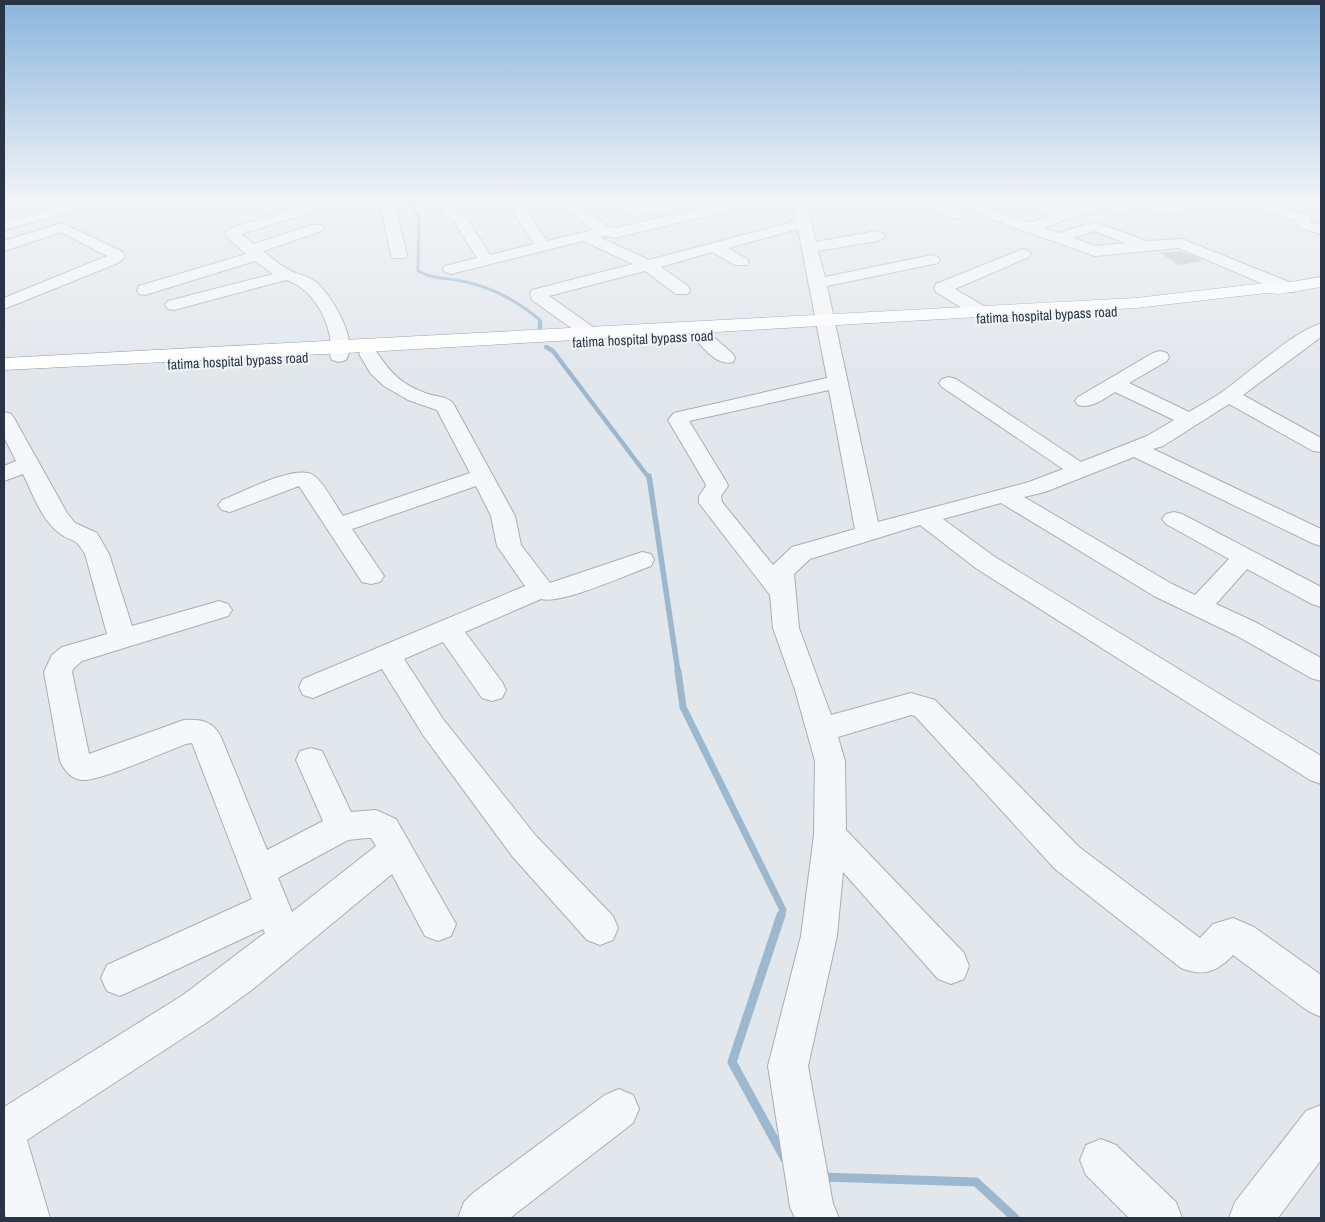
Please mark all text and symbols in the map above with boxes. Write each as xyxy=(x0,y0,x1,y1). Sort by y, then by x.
street label: fatima hospital bypass road xyxy=(976,302,1118,328)
street label: fatima hospital bypass road xyxy=(572,326,714,352)
street label: fatima hospital bypass road xyxy=(167,348,309,374)

